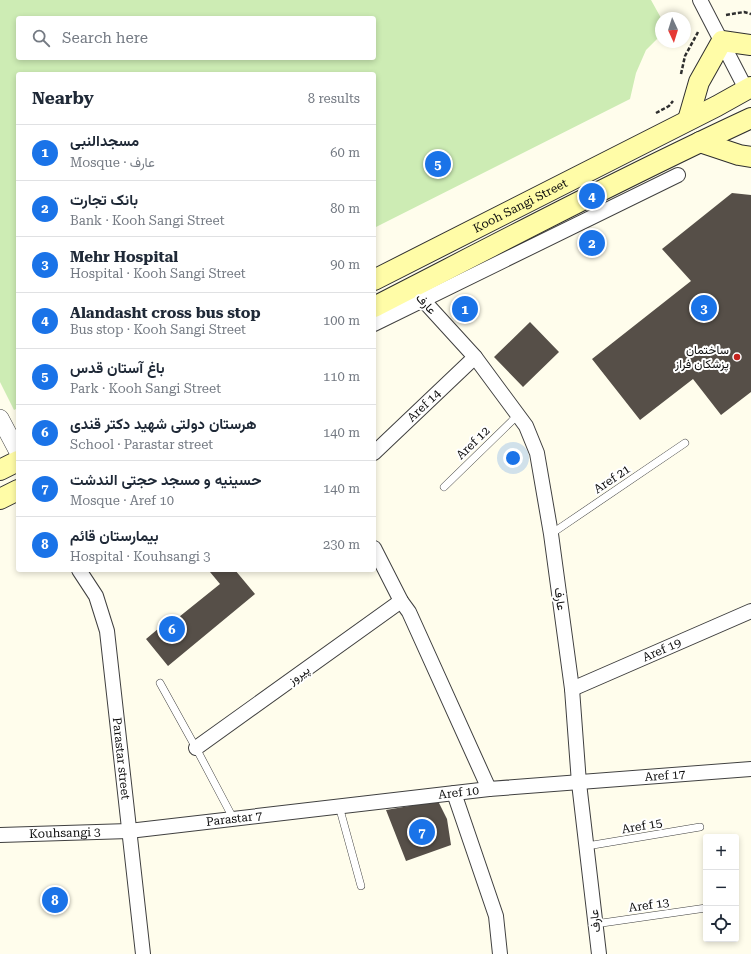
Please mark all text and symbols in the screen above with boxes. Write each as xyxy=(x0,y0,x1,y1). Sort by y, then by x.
north arrow xyxy=(655,12,691,48)
search box xyxy=(16,16,376,60)
icon: search xyxy=(30,27,52,49)
text: Search here xyxy=(62,29,148,47)
text: Nearby xyxy=(32,88,94,108)
text: 8 results xyxy=(308,91,360,106)
text: مسجدالنبی xyxy=(70,132,139,150)
text: 1 xyxy=(41,145,49,160)
text: 60 m xyxy=(330,145,360,160)
pin: 5 xyxy=(425,149,451,179)
text: Mosque · عارف xyxy=(70,155,155,170)
street label: Kooh Sangi Street xyxy=(471,176,570,236)
pin: 4 xyxy=(579,181,605,211)
text: بانک تجارت xyxy=(70,191,138,209)
text: 2 xyxy=(41,201,49,216)
text: 80 m xyxy=(330,201,360,216)
text: Bank · Kooh Sangi Street xyxy=(70,213,225,228)
pin: 2 xyxy=(579,228,605,258)
text: Mehr Hospital xyxy=(70,248,178,266)
text: 3 xyxy=(41,257,49,272)
text: 90 m xyxy=(330,257,360,272)
text: Hospital · Kooh Sangi Street xyxy=(70,266,246,281)
street label: عارف xyxy=(412,291,439,318)
pin: 3 xyxy=(691,293,717,323)
pin: 1 xyxy=(452,294,478,324)
text: Alandasht cross bus stop xyxy=(70,304,261,322)
text: 4 xyxy=(41,313,49,328)
text: 100 m xyxy=(323,313,360,328)
text: Bus stop · Kooh Sangi Street xyxy=(70,322,246,337)
place label: ساختمان پزشکان فراز xyxy=(674,343,729,372)
marker: ساختمان پزشکان فراز xyxy=(732,352,742,362)
text: باغ آستان قدس xyxy=(70,359,165,377)
text: 5 xyxy=(41,369,49,384)
text: 110 m xyxy=(323,369,360,384)
text: Park · Kooh Sangi Street xyxy=(70,381,221,396)
street label: Aref 14 xyxy=(404,386,444,425)
text: هرستان دولتی شهید دکتر قندی xyxy=(70,415,257,433)
street label: Aref 12 xyxy=(453,424,493,462)
text: 6 xyxy=(41,425,49,440)
text: 140 m xyxy=(323,425,360,440)
text: School · Parastar street xyxy=(70,437,213,452)
your location xyxy=(503,448,523,468)
street label: Aref 21 xyxy=(591,462,633,496)
text: حسینیه و مسجد حجتی الندشت xyxy=(70,471,261,489)
text: 7 xyxy=(41,481,49,496)
text: 140 m xyxy=(323,481,360,496)
text: Mosque · Aref 10 xyxy=(70,493,174,508)
text: بیمارستان قائم xyxy=(70,527,159,545)
text: 8 xyxy=(41,537,49,552)
text: 230 m xyxy=(323,537,360,552)
text: Hospital · Kouhsangi 3 xyxy=(70,549,211,564)
street label: عارف xyxy=(550,587,569,612)
pin: 6 xyxy=(159,614,185,644)
street label: Aref 19 xyxy=(640,635,684,664)
street label: پیروز xyxy=(285,663,313,689)
street label: Parastar street xyxy=(110,717,133,801)
street label: Aref 17 xyxy=(644,767,686,784)
street label: Aref 10 xyxy=(438,783,480,802)
street label: Parastar 7 xyxy=(205,808,263,829)
street label: Aref 15 xyxy=(621,816,664,836)
pin: 7 xyxy=(409,817,435,847)
street label: Kouhsangi 3 xyxy=(29,825,101,841)
map controls xyxy=(703,834,739,942)
button: + xyxy=(703,834,739,870)
button: − xyxy=(703,870,739,906)
pin: 8 xyxy=(42,885,68,915)
street label: Aref 13 xyxy=(628,895,670,915)
button: locate xyxy=(703,906,739,942)
street label: عارف xyxy=(587,909,604,933)

